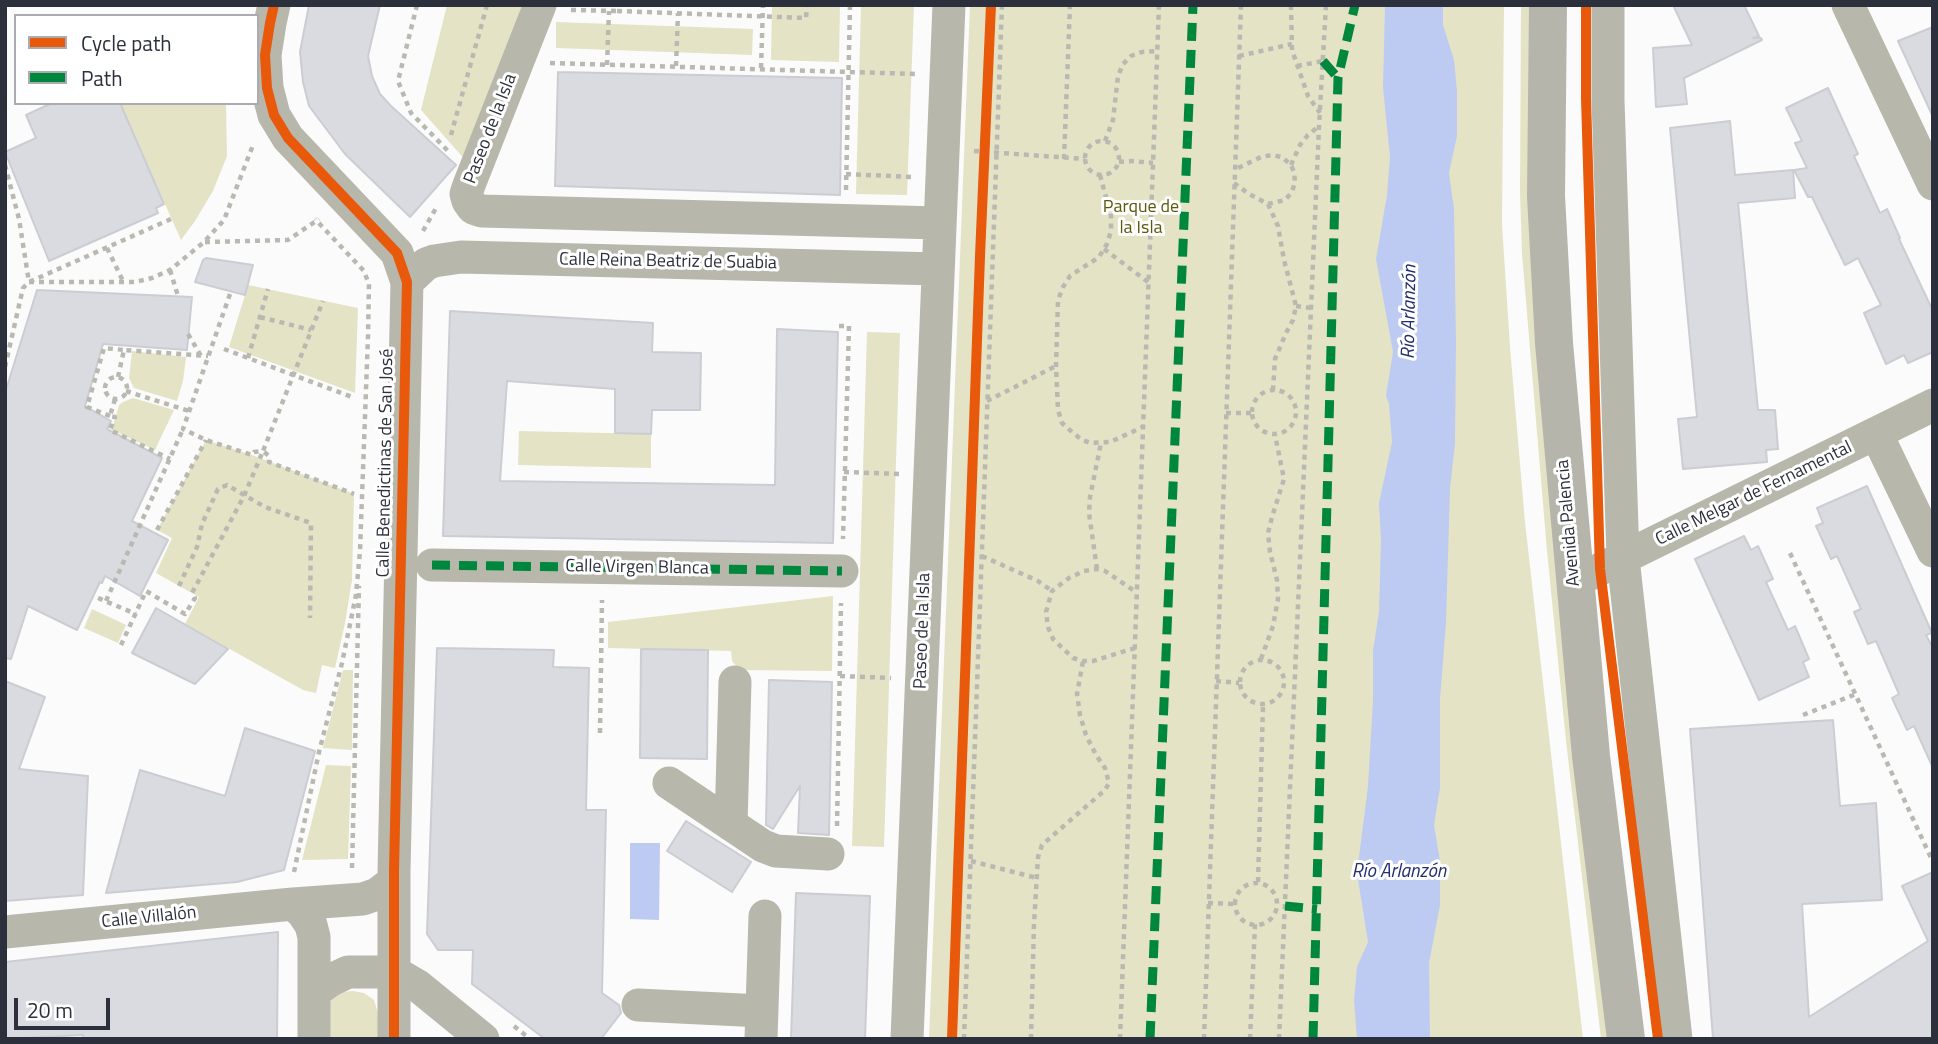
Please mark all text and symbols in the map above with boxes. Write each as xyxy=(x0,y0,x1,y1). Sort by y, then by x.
legend xyxy=(14,14,259,105)
text: Cycle path xyxy=(81,27,172,59)
text: Path xyxy=(81,62,123,94)
street label: Paseo de la Isla xyxy=(460,71,522,187)
park label: Parque de la Isla xyxy=(1103,197,1179,240)
street label: Calle Reina Beatriz de Suabia xyxy=(559,249,777,275)
water label: Río Arlanzón xyxy=(1398,265,1422,359)
street label: Calle Benedictinas de San José xyxy=(373,348,399,578)
street label: Calle Melgar de Fernamental xyxy=(1652,437,1856,551)
street label: Avenida Palencia xyxy=(1553,459,1585,587)
street label: Calle Virgen Blanca xyxy=(565,556,709,580)
street label: Paseo de la Isla xyxy=(910,573,936,689)
water label: Río Arlanzón xyxy=(1352,861,1446,883)
street label: Calle Villalón xyxy=(101,902,197,934)
scale bar xyxy=(18,984,114,1028)
text: 20 m xyxy=(27,994,73,1026)

